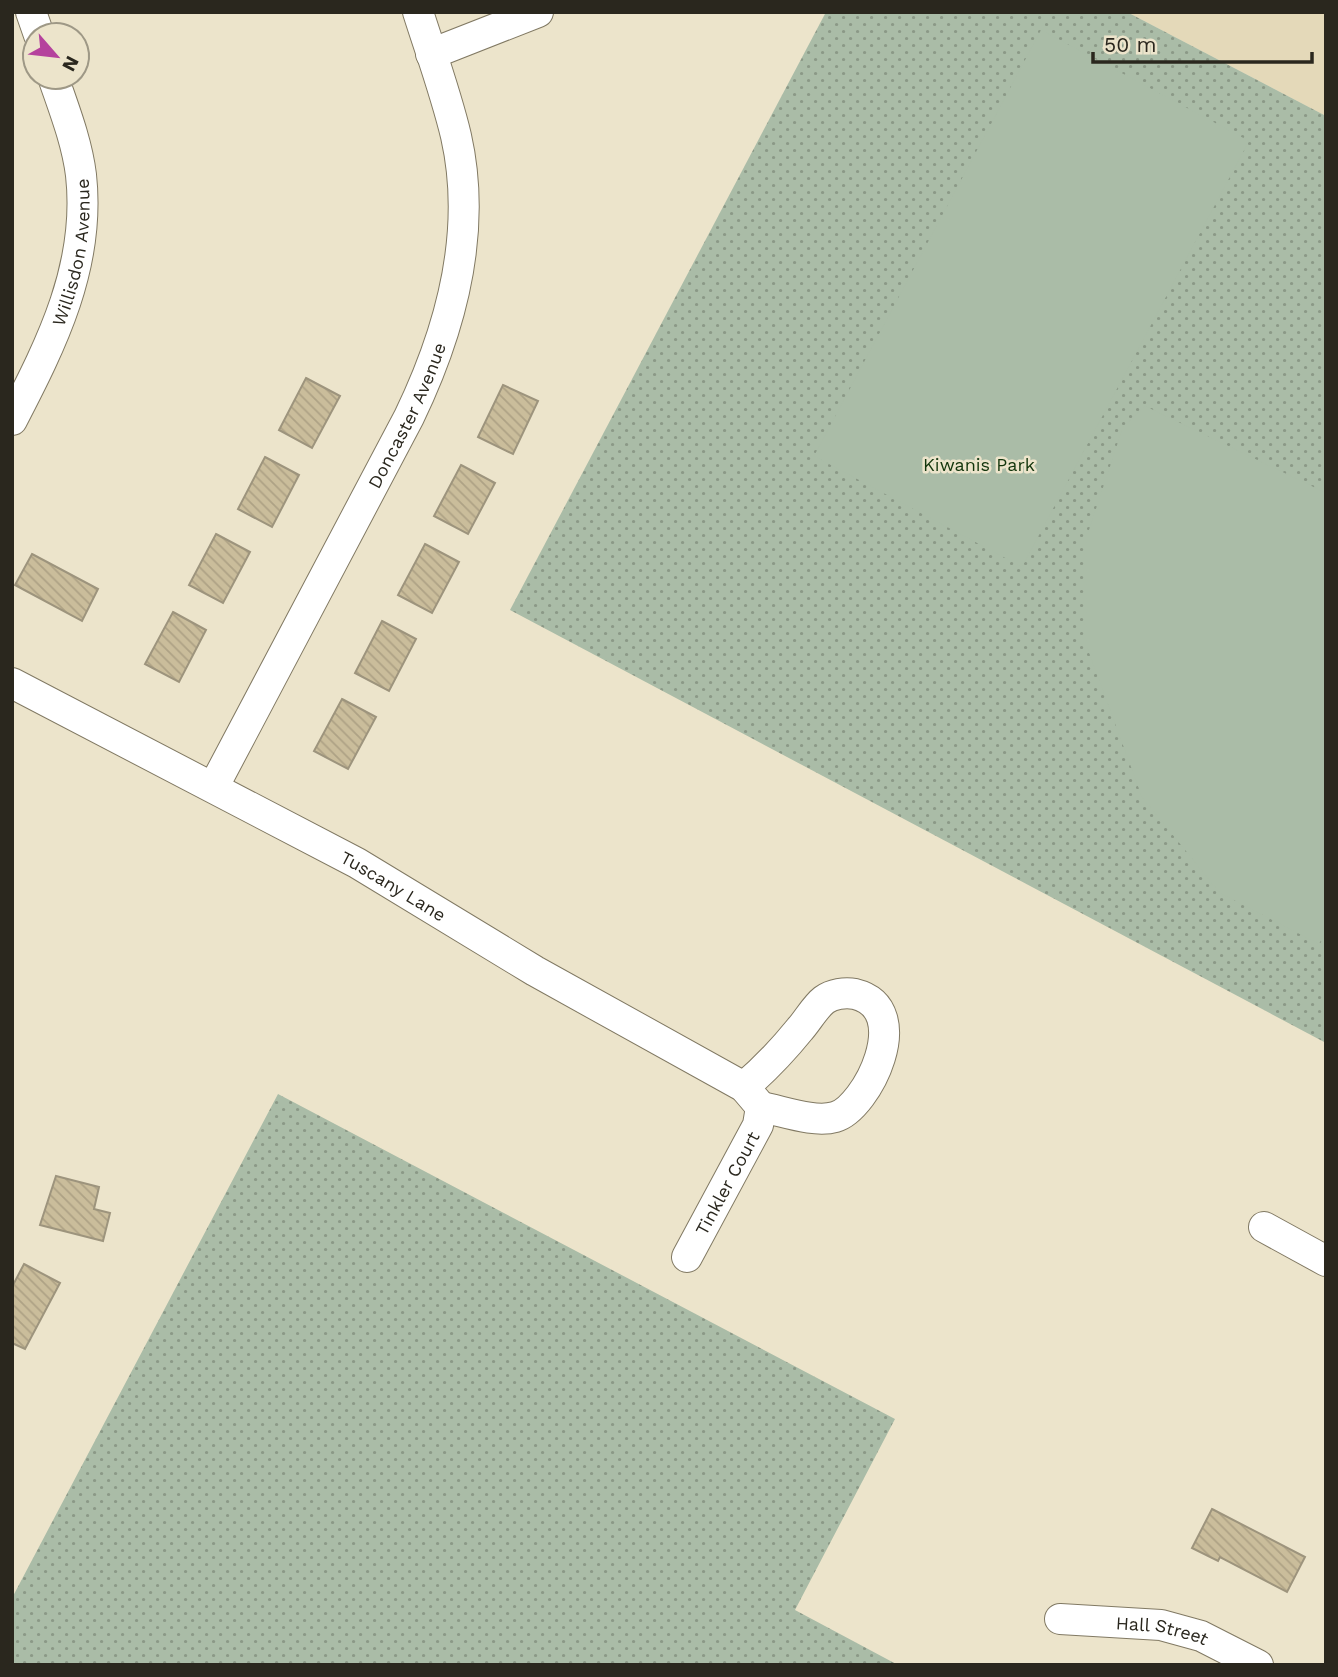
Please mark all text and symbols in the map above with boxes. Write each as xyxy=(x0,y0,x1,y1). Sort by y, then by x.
north arrow xyxy=(21,21,91,91)
scale bar xyxy=(1093,21,1312,65)
text: 50 m xyxy=(1104,32,1156,57)
text: N xyxy=(57,52,84,75)
street label: Willisdon Avenue xyxy=(47,178,93,329)
street label: Doncaster Avenue xyxy=(363,340,450,492)
park label: Kiwanis Park xyxy=(923,454,1035,475)
street label: Tuscany Lane xyxy=(337,846,450,925)
street label: Tinkler Court xyxy=(690,1127,763,1238)
street label: Hall Street xyxy=(1115,1612,1213,1649)

